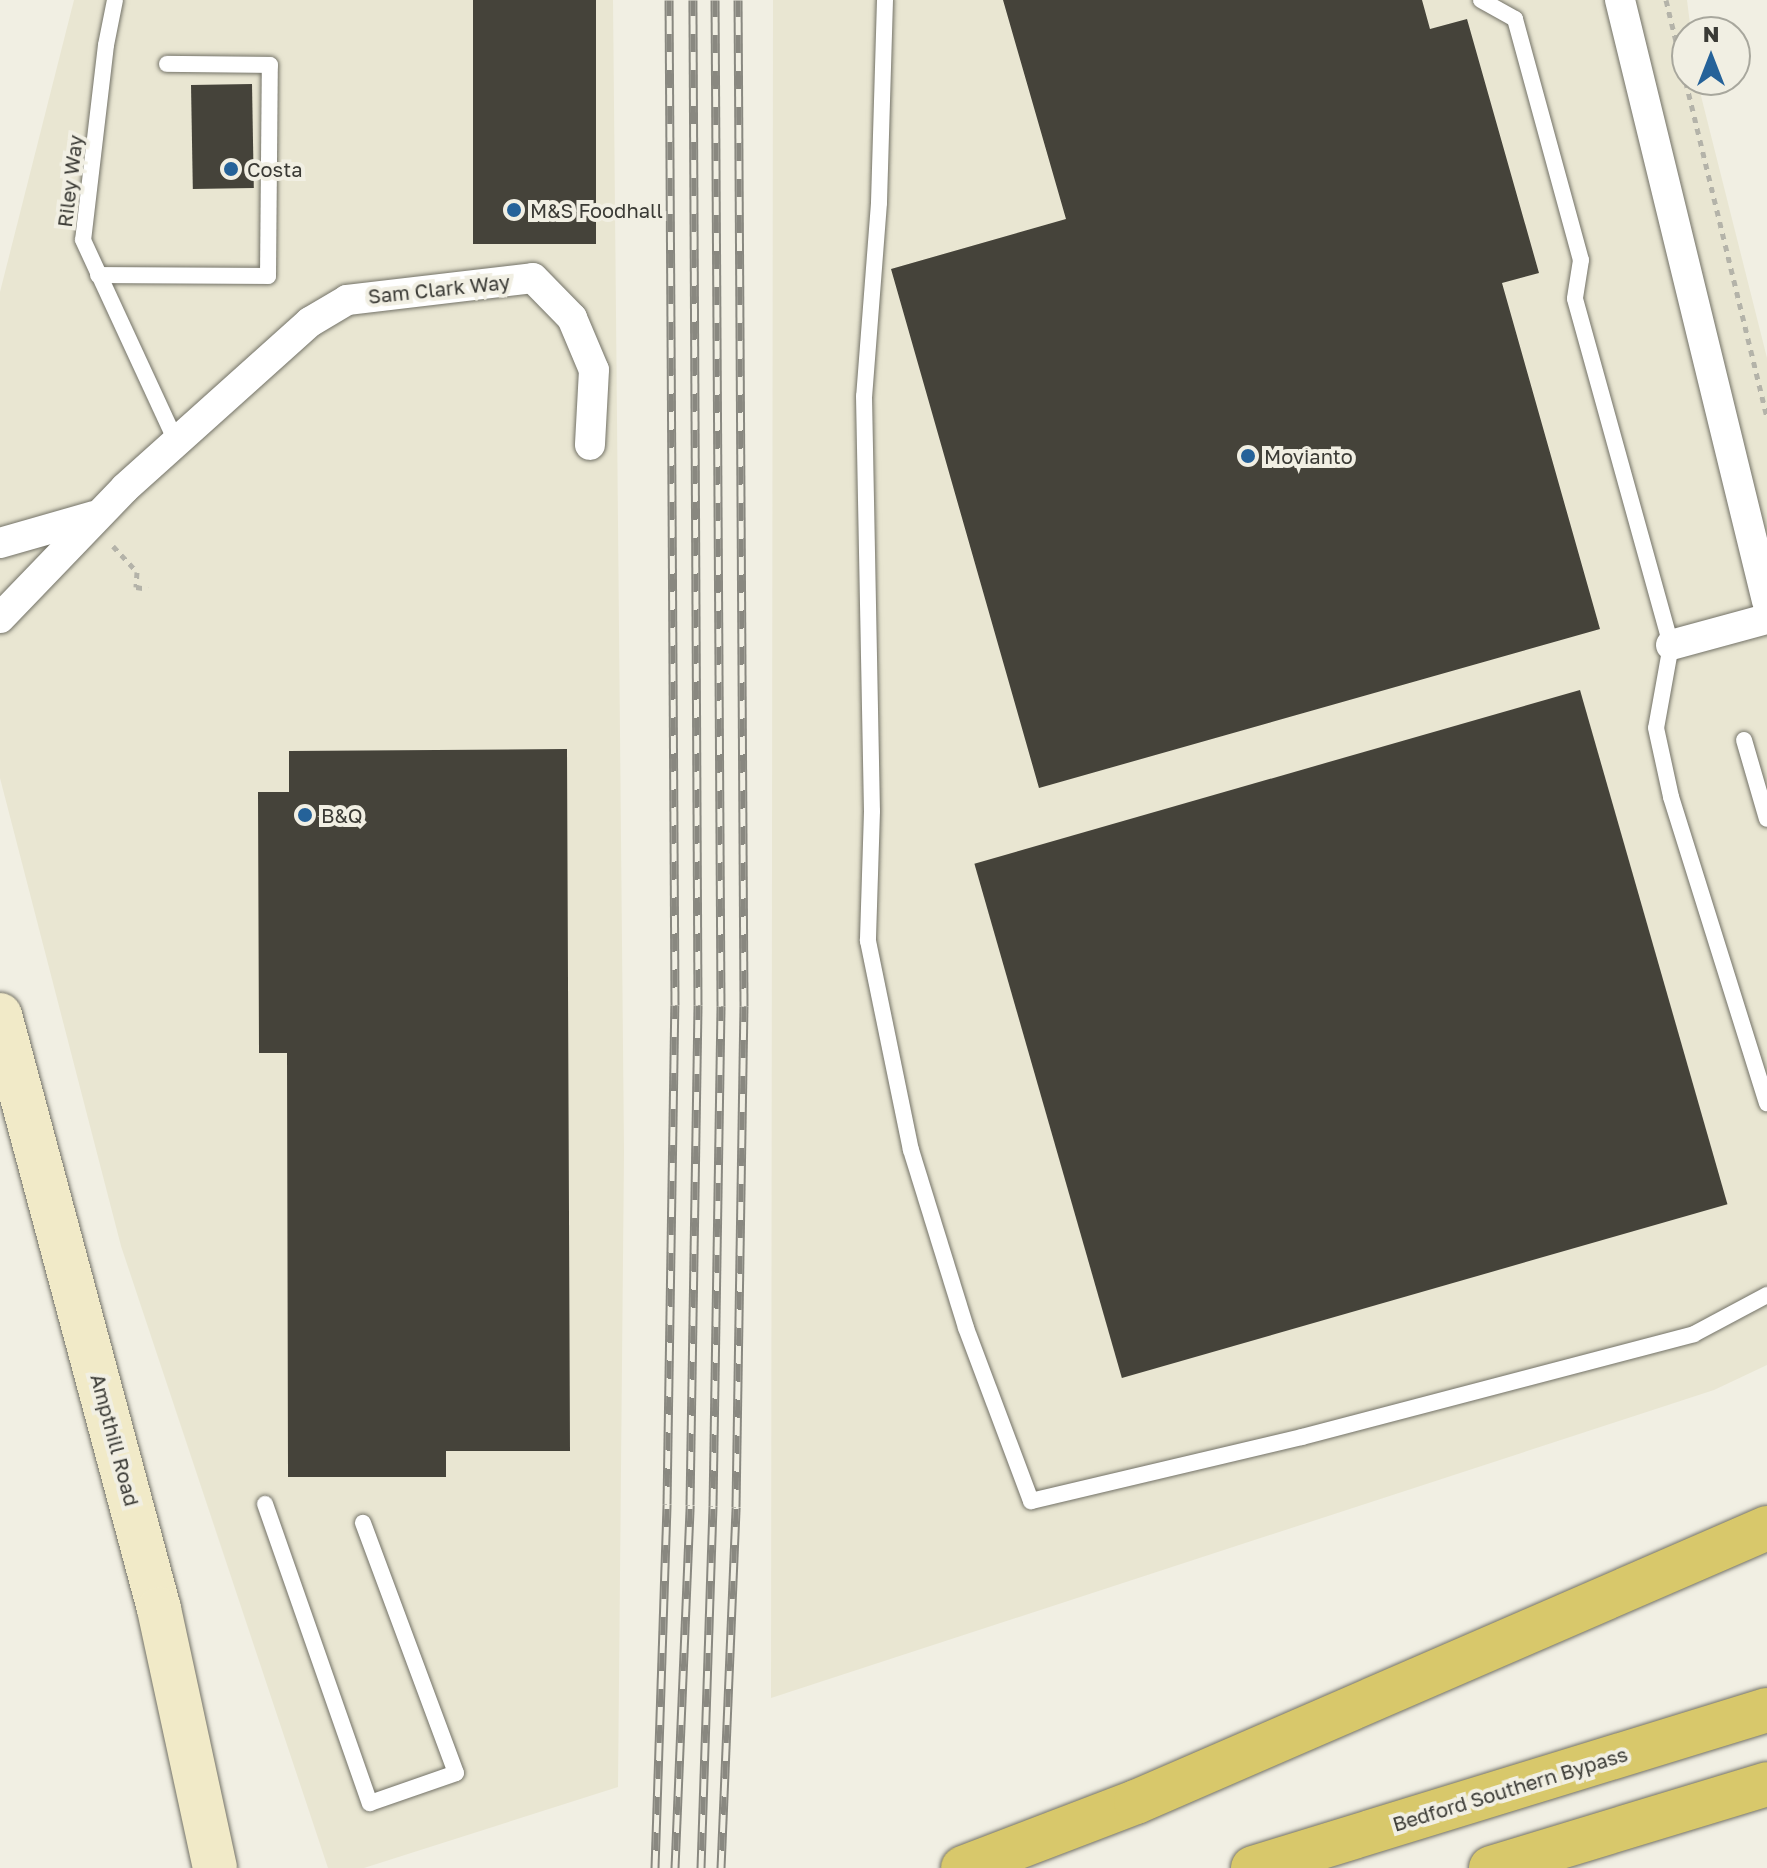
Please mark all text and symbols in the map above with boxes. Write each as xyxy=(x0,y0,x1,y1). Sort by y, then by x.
north arrow xyxy=(1671,16,1751,96)
text: N xyxy=(1703,20,1719,47)
street label: Riley Way xyxy=(52,133,88,229)
place label: Costa xyxy=(247,157,302,181)
marker: Costa xyxy=(222,160,240,178)
place label: M&S Foodhall xyxy=(530,198,663,222)
marker: M&S Foodhall xyxy=(505,201,523,219)
street label: Sam Clark Way xyxy=(367,270,511,308)
place label: Movianto xyxy=(1264,444,1353,468)
marker: Movianto xyxy=(1239,447,1257,465)
place label: B&Q xyxy=(321,803,363,827)
marker: B&Q xyxy=(296,806,314,824)
street label: Ampthill Road xyxy=(86,1371,144,1509)
street label: Bedford Southern Bypass xyxy=(1390,1742,1630,1836)

